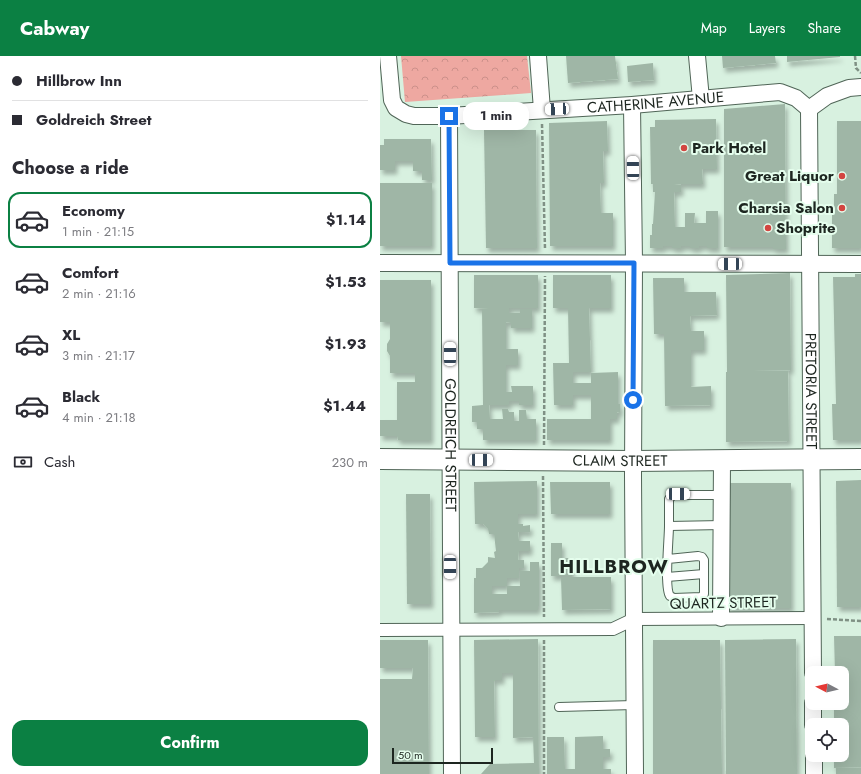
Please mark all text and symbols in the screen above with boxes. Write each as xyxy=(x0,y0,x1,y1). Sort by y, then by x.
text: Cabway xyxy=(20,15,90,42)
text: Map xyxy=(701,18,727,38)
text: Layers xyxy=(749,18,785,38)
text: Share xyxy=(807,18,841,38)
text: Hillbrow Inn xyxy=(36,70,122,92)
street label: CATHERINE AVENUE xyxy=(586,86,725,119)
callout: 1 min xyxy=(463,102,529,130)
car xyxy=(545,102,569,116)
text: 1 min xyxy=(480,106,512,125)
route end xyxy=(440,107,458,125)
text: Goldreich Street xyxy=(36,109,152,131)
place label: Park Hotel xyxy=(692,137,766,159)
marker: Park Hotel xyxy=(679,143,689,153)
text: Choose a ride xyxy=(12,155,129,181)
car xyxy=(627,156,639,180)
place label: Great Liquor xyxy=(745,165,835,187)
marker: Great Liquor xyxy=(837,171,847,181)
place label: Charsia Salon xyxy=(738,197,834,219)
text: Economy xyxy=(62,200,125,222)
icon: car xyxy=(14,202,50,238)
marker: Charsia Salon xyxy=(837,203,847,213)
text: $1.14 xyxy=(326,209,366,231)
place label: Shoprite xyxy=(776,217,836,239)
text: 1 min · 21:15 xyxy=(62,222,134,241)
marker: Shoprite xyxy=(763,223,773,233)
car xyxy=(718,258,742,270)
text: Comfort xyxy=(62,262,119,284)
icon: car xyxy=(14,264,50,300)
text: $1.53 xyxy=(325,271,366,293)
text: 2 min · 21:16 xyxy=(62,284,136,303)
text: XL xyxy=(62,324,80,346)
icon: car xyxy=(14,326,50,362)
text: $1.93 xyxy=(325,333,366,355)
street label: PRETORIA STREET xyxy=(800,333,822,449)
car xyxy=(444,342,456,366)
text: 3 min · 21:17 xyxy=(62,346,135,365)
street label: GOLDREICH STREET xyxy=(439,378,462,512)
text: Black xyxy=(62,386,100,408)
icon: car xyxy=(14,388,50,424)
route start xyxy=(624,391,642,409)
text: $1.44 xyxy=(323,395,366,417)
text: 4 min · 21:18 xyxy=(62,408,136,427)
street label: CLAIM STREET xyxy=(572,450,668,472)
icon: cash xyxy=(12,451,34,473)
text: Cash xyxy=(44,451,75,473)
text: 230 m xyxy=(332,453,368,472)
car xyxy=(469,454,493,466)
car xyxy=(666,488,690,500)
district label: HILLBROW xyxy=(559,553,669,580)
car xyxy=(444,555,456,579)
street label: QUARTZ STREET xyxy=(669,591,777,615)
north arrow xyxy=(805,666,849,710)
map controls xyxy=(805,666,849,762)
button: locate xyxy=(805,718,849,762)
button: Confirm xyxy=(12,720,368,766)
scale bar xyxy=(392,746,493,765)
text: 50 m xyxy=(398,747,423,763)

